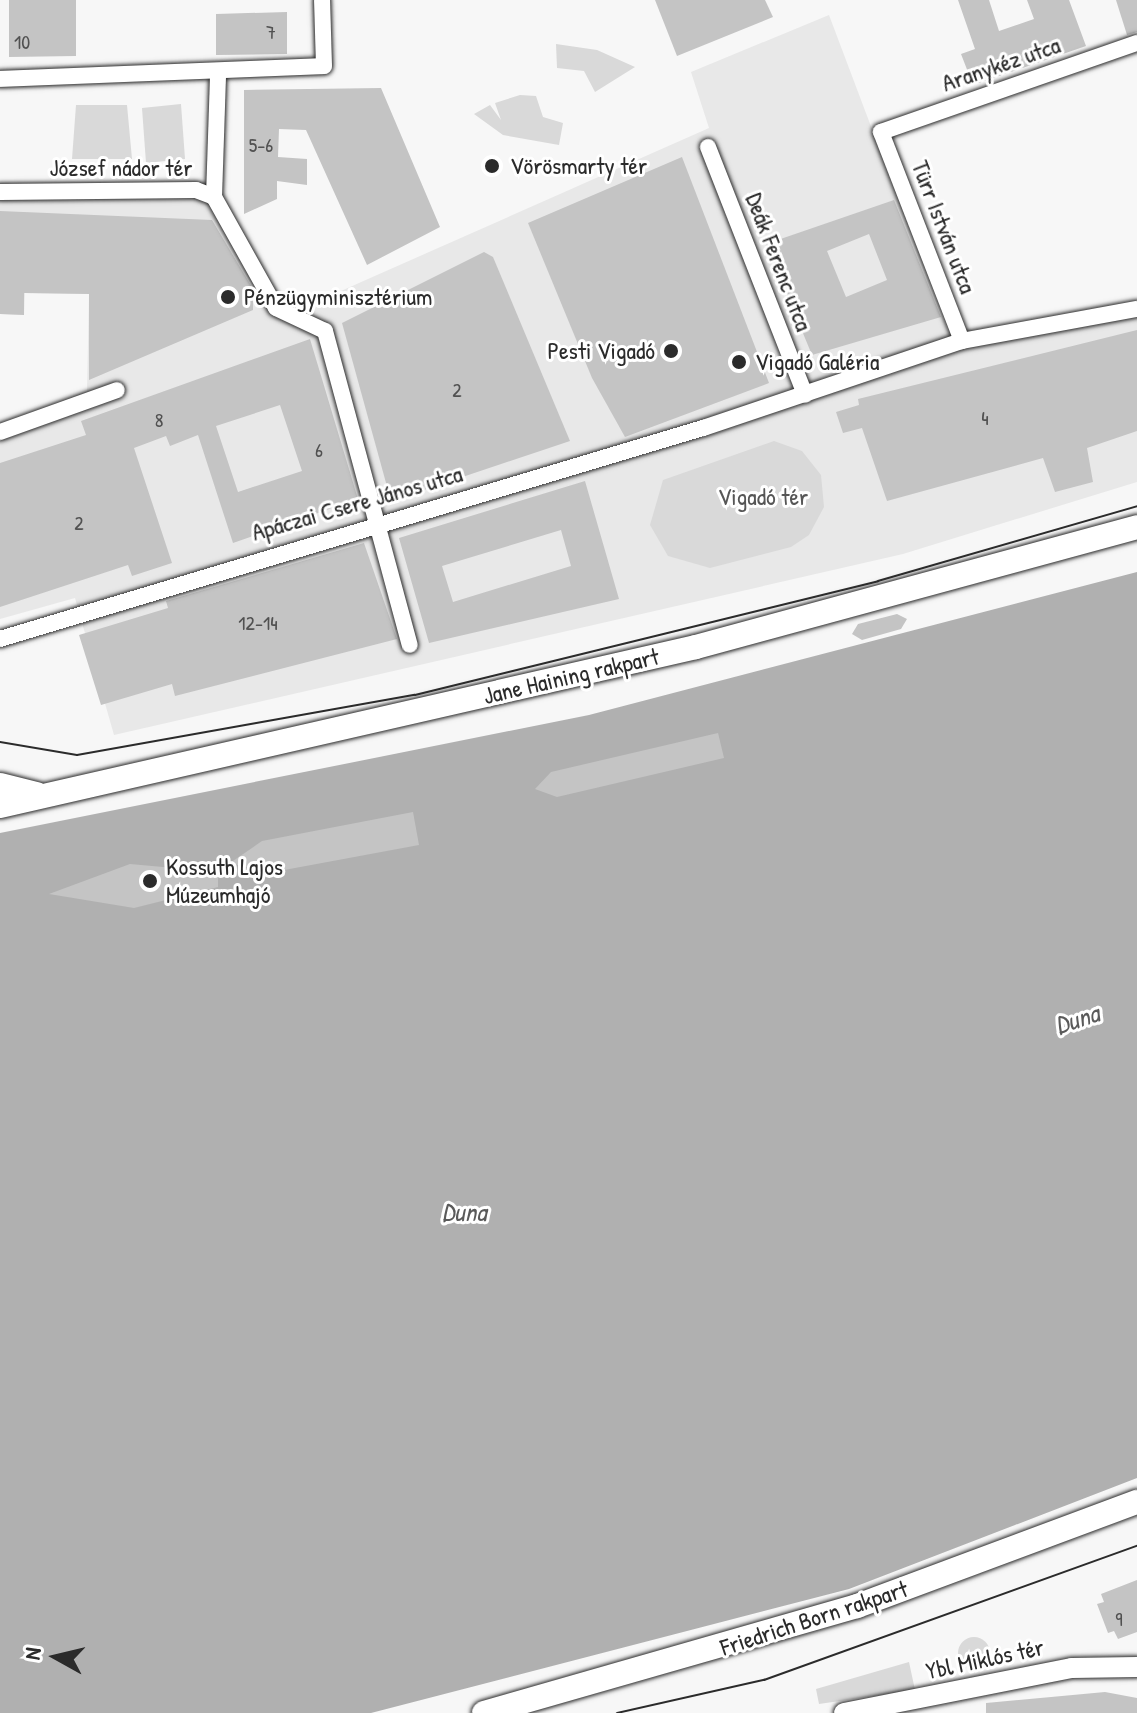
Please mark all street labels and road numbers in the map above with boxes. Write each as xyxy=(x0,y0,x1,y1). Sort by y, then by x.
street label: Aranykéz utca xyxy=(938,30,1064,98)
street label: József nádor tér xyxy=(50,154,192,182)
street label: Türr István utca xyxy=(905,157,983,297)
street label: Deák Ferenc utca xyxy=(739,189,819,335)
street label: Apáczai Csere János utca xyxy=(248,459,466,547)
street label: Jane Haining rakpart xyxy=(480,642,662,710)
street label: Friedrich Born rakpart xyxy=(717,1574,911,1662)
street label: Ybl Miklós tér xyxy=(923,1632,1047,1686)

